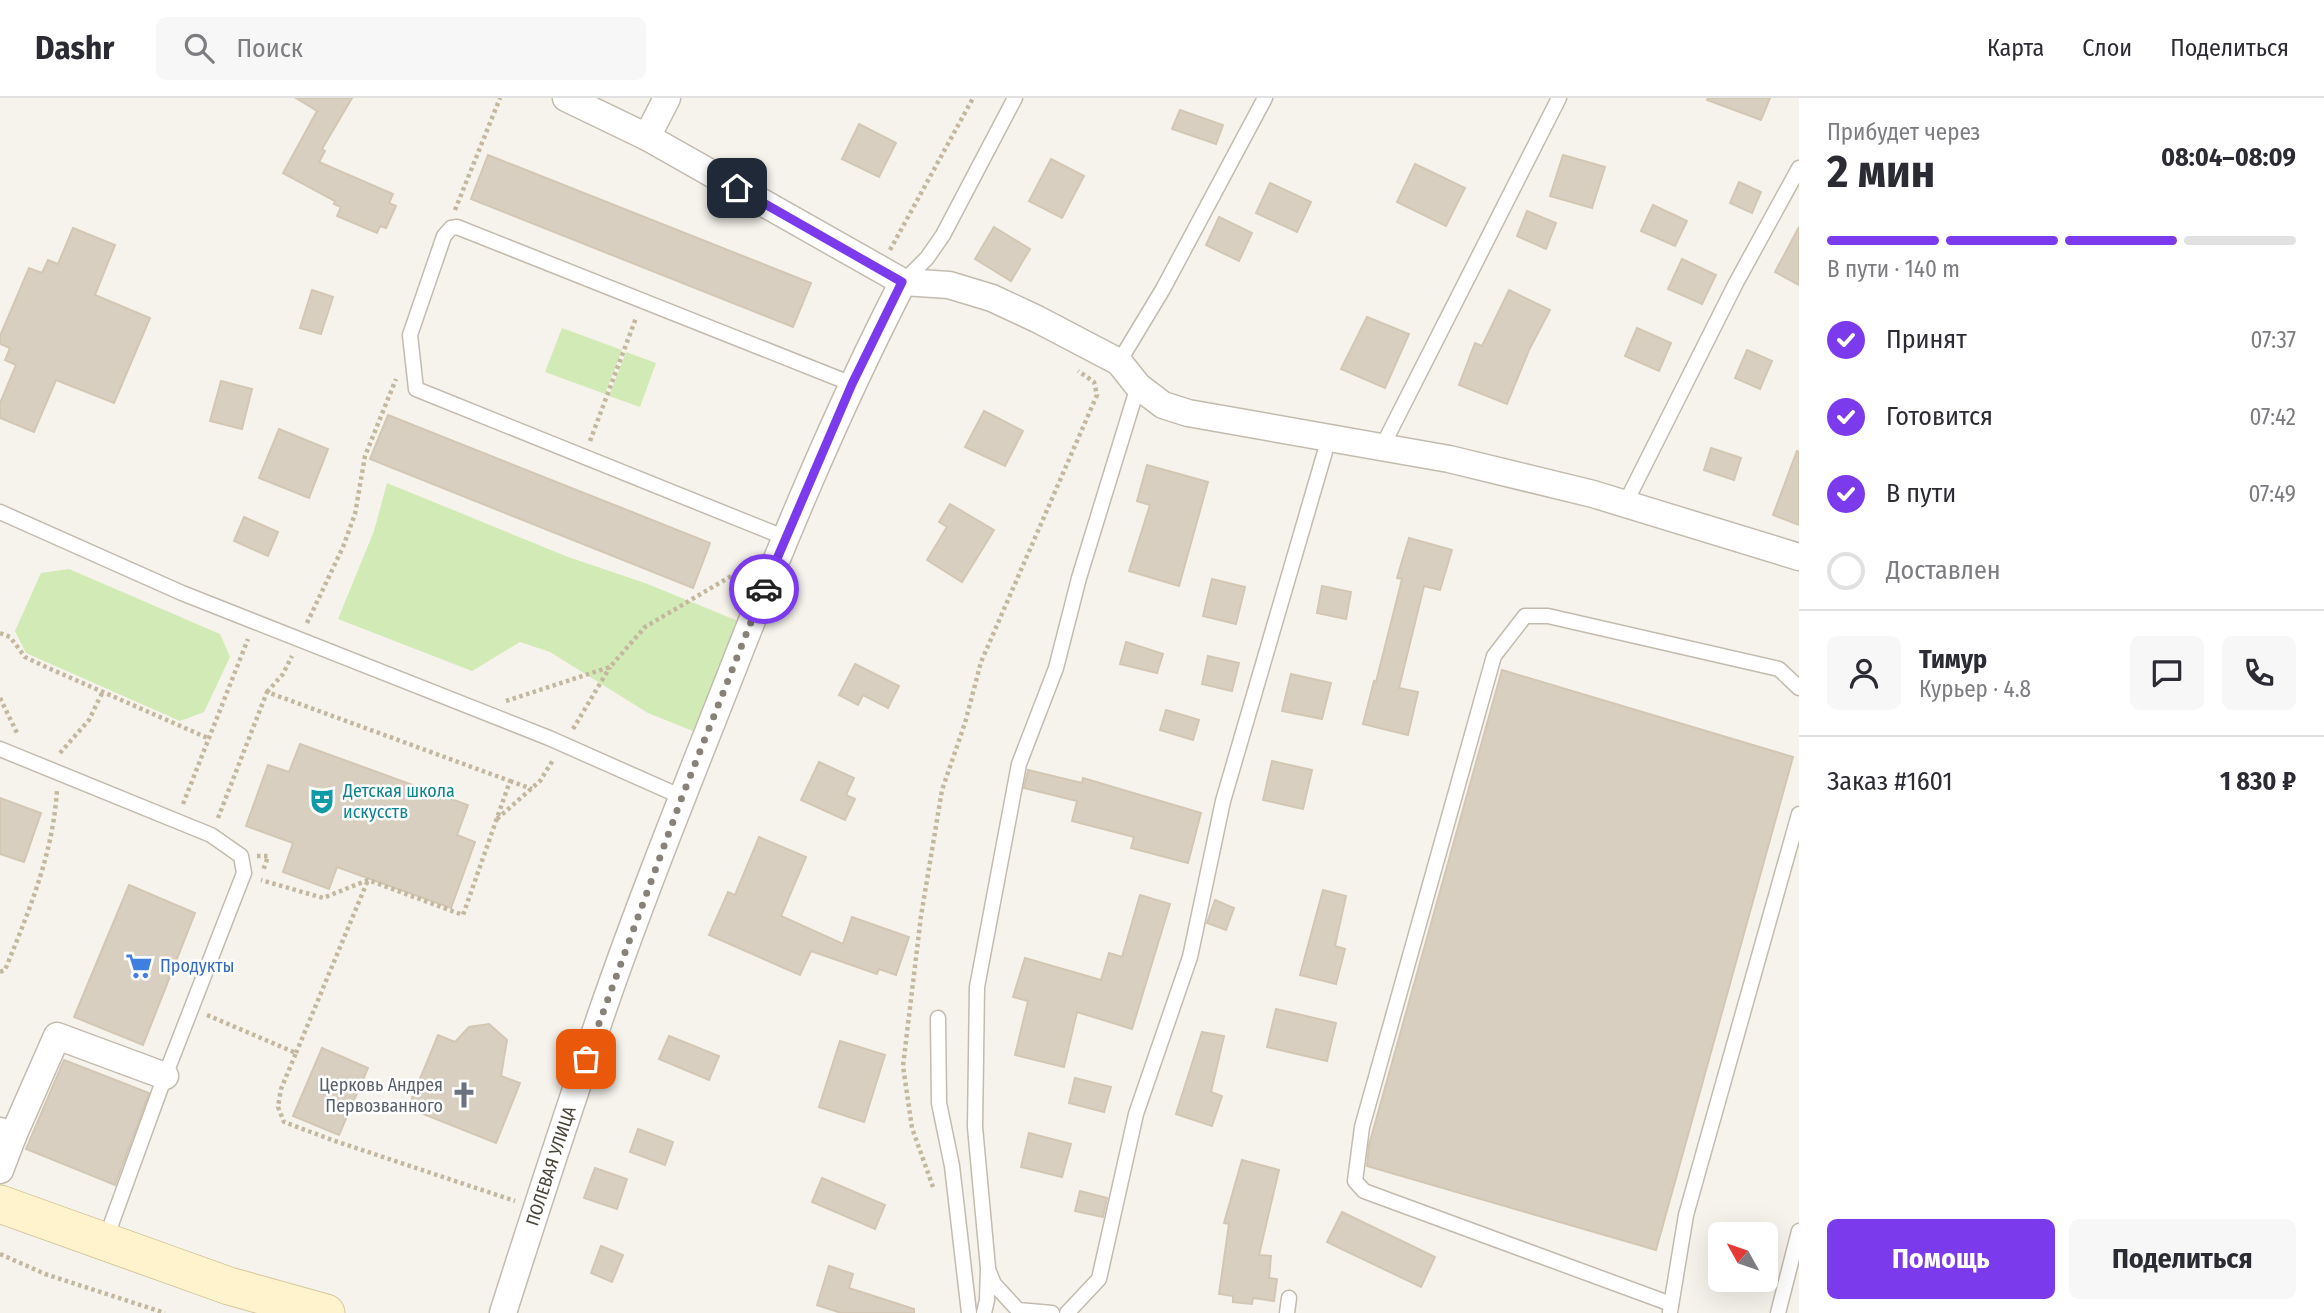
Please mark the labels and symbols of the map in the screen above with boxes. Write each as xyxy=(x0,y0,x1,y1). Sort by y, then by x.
pin xyxy=(707,158,767,218)
courier xyxy=(729,554,799,624)
place label: Детская школа искусств xyxy=(342,780,455,823)
theatre icon: Детская школа искусств xyxy=(307,786,337,816)
supermarket icon: Продукты xyxy=(124,951,154,981)
place label: Продукты xyxy=(160,955,235,977)
pin xyxy=(556,1029,616,1089)
place label: Церковь Андрея Первозванного xyxy=(319,1074,443,1117)
church icon: Церковь Андрея Первозванного xyxy=(449,1080,479,1110)
street label: ПОЛЕВАЯ УЛИЦА xyxy=(521,1103,581,1229)
north arrow xyxy=(1708,1222,1778,1292)

